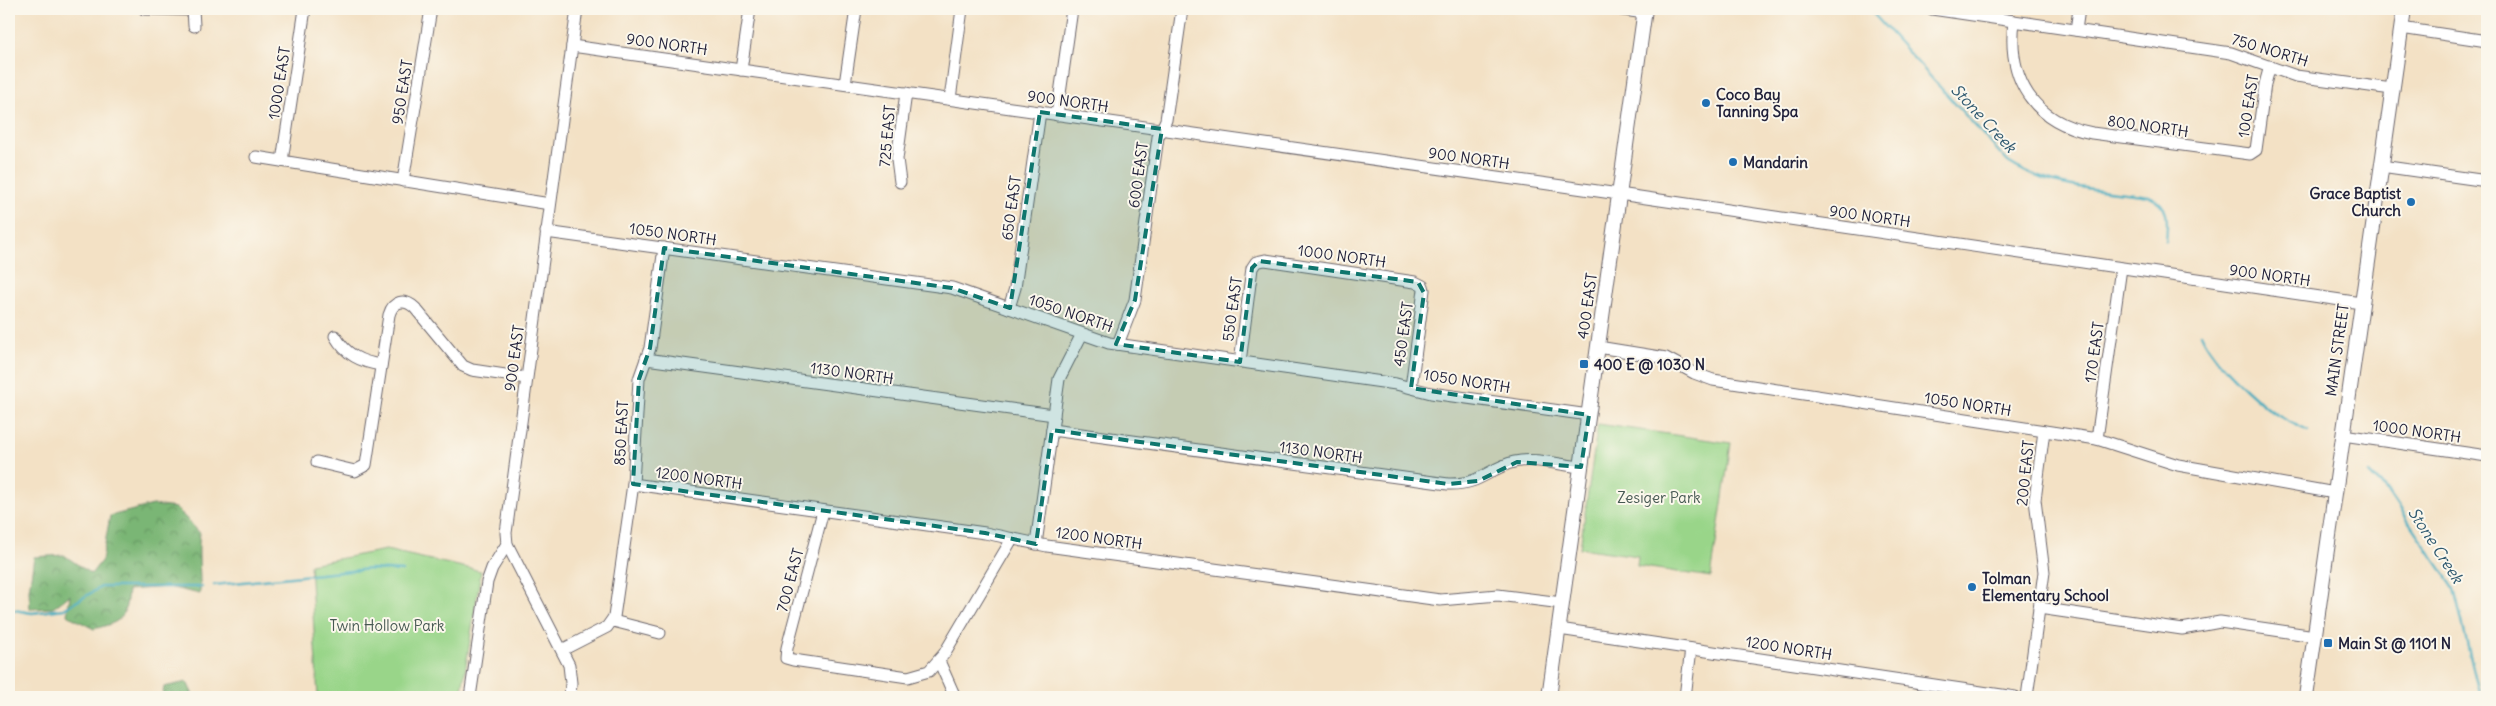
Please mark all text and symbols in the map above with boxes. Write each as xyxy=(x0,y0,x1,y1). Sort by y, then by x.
street label: 900 NORTH xyxy=(625,29,709,59)
street label: 750 NORTH xyxy=(2229,29,2311,71)
street label: 1000 EAST xyxy=(264,45,294,121)
street label: 950 EAST xyxy=(388,58,417,126)
street label: 100 EAST xyxy=(2234,73,2262,139)
water label: Stone Creek xyxy=(1947,80,2022,158)
place label: Coco Bay Tanning Spa xyxy=(1716,85,1799,122)
street label: 900 NORTH xyxy=(1026,86,1110,116)
marker: Coco Bay Tanning Spa xyxy=(1700,97,1712,109)
street label: 725 EAST xyxy=(875,104,899,168)
street label: 800 NORTH xyxy=(2106,111,2190,141)
street label: 600 EAST xyxy=(1124,141,1152,209)
street label: 900 NORTH xyxy=(1427,143,1511,173)
place label: Mandarin xyxy=(1743,153,1808,172)
marker: Mandarin xyxy=(1727,156,1739,168)
street label: 650 EAST xyxy=(997,174,1025,242)
place label: Grace Baptist Church xyxy=(2310,184,2402,220)
marker: Grace Baptist Church xyxy=(2405,196,2417,208)
street label: 900 NORTH xyxy=(1828,201,1912,231)
street label: 1050 NORTH xyxy=(628,218,718,250)
street label: 1000 NORTH xyxy=(1297,240,1388,272)
street label: 900 NORTH xyxy=(2228,260,2312,290)
street label: 400 EAST xyxy=(1573,272,1601,340)
street label: 550 EAST xyxy=(1218,275,1246,343)
street label: 1050 NORTH xyxy=(1026,290,1116,336)
street label: 450 EAST xyxy=(1389,300,1417,368)
street label: MAIN STREET xyxy=(2321,302,2353,398)
street label: 170 EAST xyxy=(2080,320,2108,384)
street label: 900 EAST xyxy=(500,324,528,392)
place label: 400 E @ 1030 N xyxy=(1594,355,1705,375)
street label: 1130 NORTH xyxy=(809,358,895,388)
marker: 400 E @ 1030 N xyxy=(1578,358,1590,370)
street label: 1050 NORTH xyxy=(1422,365,1512,397)
street label: 1050 NORTH xyxy=(1923,388,2013,420)
street label: 850 EAST xyxy=(610,400,632,466)
street label: 1000 NORTH xyxy=(2372,415,2463,447)
street label: 1130 NORTH xyxy=(1278,437,1364,467)
street label: 200 EAST xyxy=(2012,439,2038,507)
street label: 1200 NORTH xyxy=(654,463,744,494)
park label: Zesiger Park xyxy=(1617,488,1701,507)
water label: Stone Creek xyxy=(2404,503,2469,588)
street label: 1200 NORTH xyxy=(1054,523,1144,554)
street label: 700 EAST xyxy=(772,546,808,614)
place label: Tolman Elementary School xyxy=(1982,569,2109,606)
marker: Tolman Elementary School xyxy=(1966,581,1978,593)
park label: Twin Hollow Park xyxy=(329,616,445,635)
street label: 1200 NORTH xyxy=(1744,632,1834,664)
place label: Main St @ 1101 N xyxy=(2338,634,2451,654)
marker: Main St @ 1101 N xyxy=(2322,637,2334,649)

